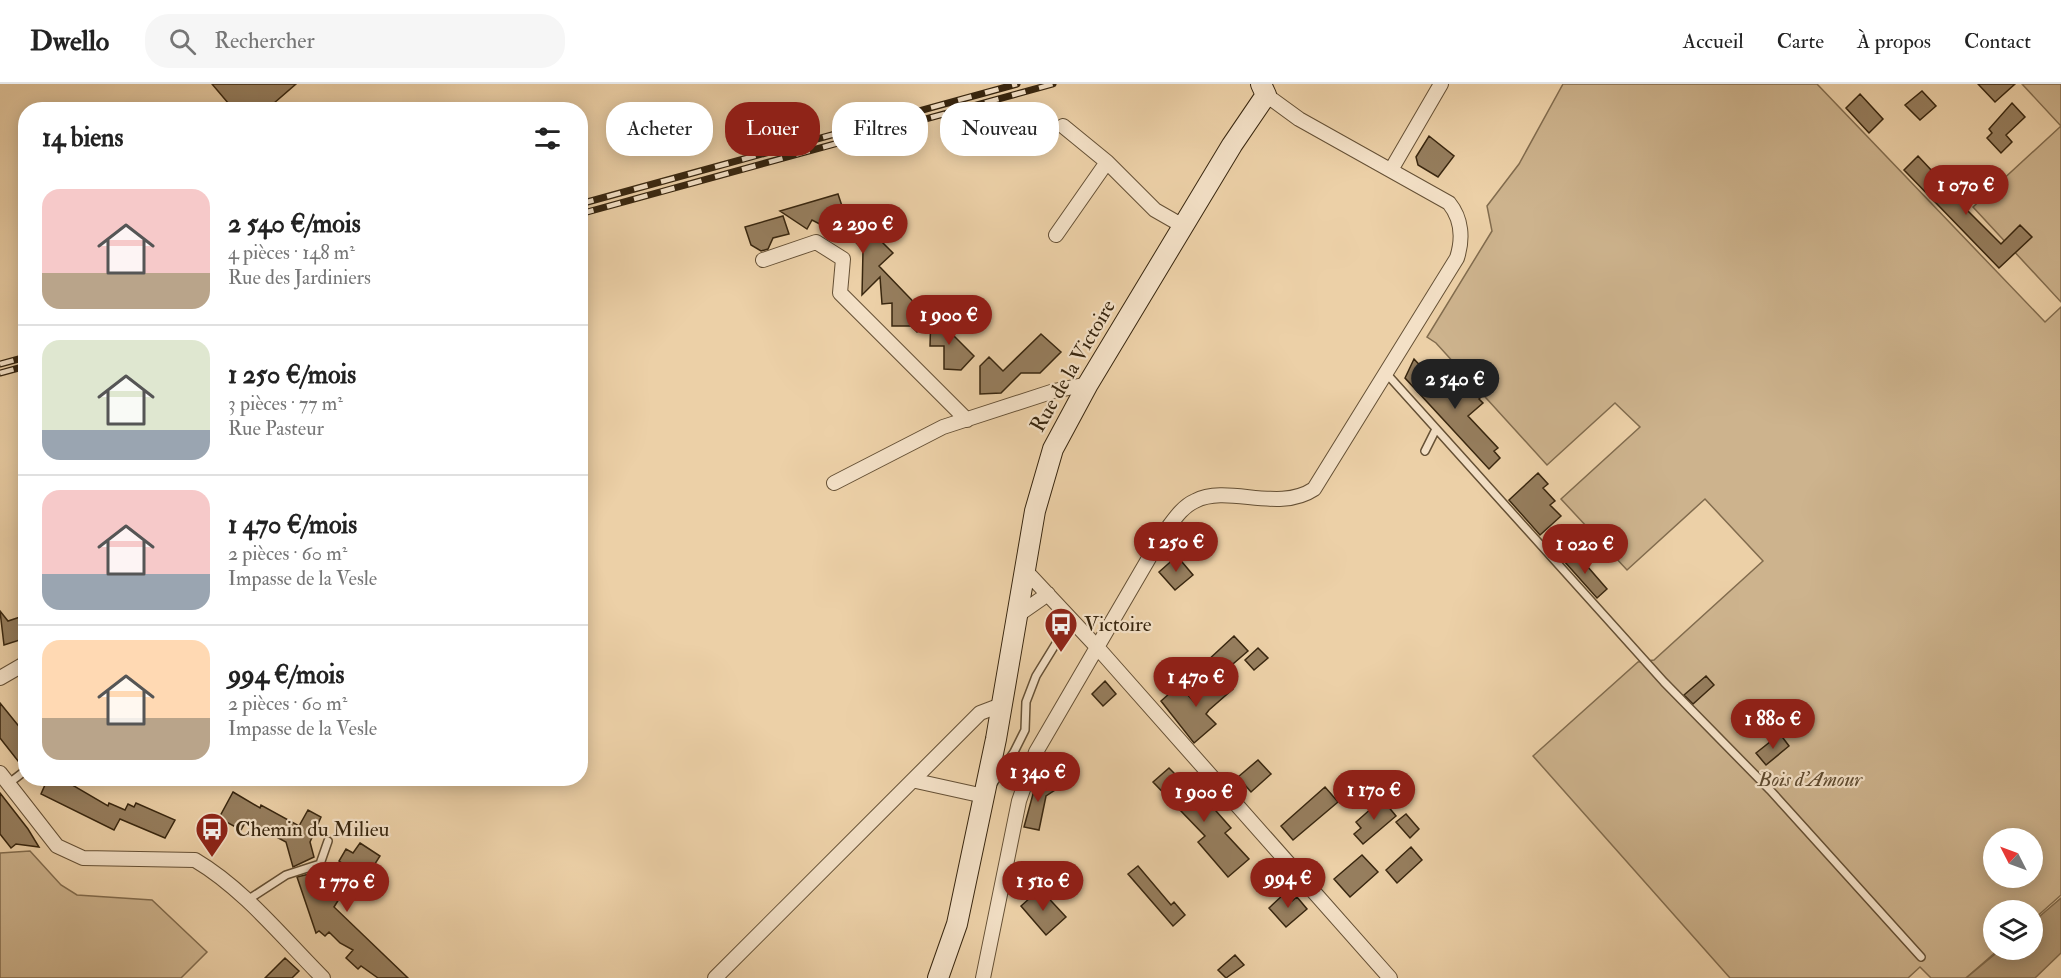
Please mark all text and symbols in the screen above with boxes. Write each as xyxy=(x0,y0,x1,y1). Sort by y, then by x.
search box xyxy=(145,14,565,68)
text: Dwello xyxy=(30,24,109,59)
icon: search xyxy=(166,25,199,58)
text: Rechercher xyxy=(214,27,315,55)
text: Accueil xyxy=(1683,28,1744,55)
text: Carte xyxy=(1777,28,1824,55)
text: À propos xyxy=(1857,28,1931,55)
text: Contact xyxy=(1964,28,2031,55)
chip: Acheter xyxy=(606,102,713,156)
chip: Louer xyxy=(725,102,820,156)
chip: Filtres xyxy=(832,102,928,156)
chip: Nouveau xyxy=(940,102,1059,156)
text: 14 biens xyxy=(42,122,123,154)
icon: filters xyxy=(531,122,564,155)
pin: 1 070 € xyxy=(1911,165,2021,216)
text: 1 070 € xyxy=(1938,172,1994,197)
pin: 2 290 € xyxy=(808,204,918,255)
text: 2 540 €/mois xyxy=(228,208,361,240)
text: 2 290 € xyxy=(833,211,893,236)
icon: home xyxy=(90,213,162,285)
text: 4 pièces · 148 m² xyxy=(228,240,355,265)
text: Rue des Jardiniers xyxy=(228,265,371,290)
pin: 1 900 € xyxy=(894,295,1004,346)
street label: Rue de la Victoire xyxy=(1024,295,1122,437)
text: 1 900 € xyxy=(920,302,978,327)
text: 1 250 €/mois xyxy=(228,359,356,391)
pin: 2 540 € xyxy=(1400,359,1510,410)
icon: home xyxy=(90,364,162,436)
text: 2 540 € xyxy=(1425,366,1485,391)
text: 3 pièces · 77 m² xyxy=(228,391,343,416)
text: Rue Pasteur xyxy=(228,416,324,441)
text: 1 470 €/mois xyxy=(228,509,357,541)
icon: home xyxy=(90,514,162,586)
pin: 1 250 € xyxy=(1121,522,1231,573)
pin: 1 020 € xyxy=(1530,524,1640,575)
text: 1 250 € xyxy=(1148,529,1204,554)
text: 1 020 € xyxy=(1556,531,1614,556)
text: 2 pièces · 60 m² xyxy=(228,541,347,566)
text: Impasse de la Vesle xyxy=(228,566,377,591)
bus stop icon: Victoire xyxy=(1043,606,1079,653)
place label: Victoire xyxy=(1084,611,1152,638)
pin: 1 470 € xyxy=(1141,657,1251,708)
text: 994 €/mois xyxy=(228,659,344,691)
icon: home xyxy=(90,664,162,736)
text: 1 470 € xyxy=(1168,664,1224,689)
text: 2 pièces · 60 m² xyxy=(228,691,347,716)
pin: 1 880 € xyxy=(1718,699,1828,750)
text: 1 880 € xyxy=(1745,706,1801,731)
text: Impasse de la Vesle xyxy=(228,716,377,741)
pin: 1 340 € xyxy=(983,752,1093,803)
text: 1 340 € xyxy=(1010,759,1066,784)
park label: Bois d'Amour xyxy=(1757,766,1863,793)
pin: 1 170 € xyxy=(1319,770,1429,821)
pin: 1 900 € xyxy=(1149,772,1259,823)
text: 1 170 € xyxy=(1347,777,1401,802)
text: 1 900 € xyxy=(1175,779,1233,804)
bus stop icon: Chemin du Milieu xyxy=(194,811,230,858)
place label: Chemin du Milieu xyxy=(235,816,389,843)
north arrow xyxy=(1983,828,2043,888)
map controls xyxy=(1983,828,2043,960)
pin: 994 € xyxy=(1246,858,1330,909)
pin: 1 510 € xyxy=(988,861,1098,912)
pin: 1 770 € xyxy=(292,862,402,913)
text: 994 € xyxy=(1264,865,1312,890)
text: 1 510 € xyxy=(1016,868,1070,893)
text: 1 770 € xyxy=(319,869,375,894)
button: layers xyxy=(1983,900,2043,960)

